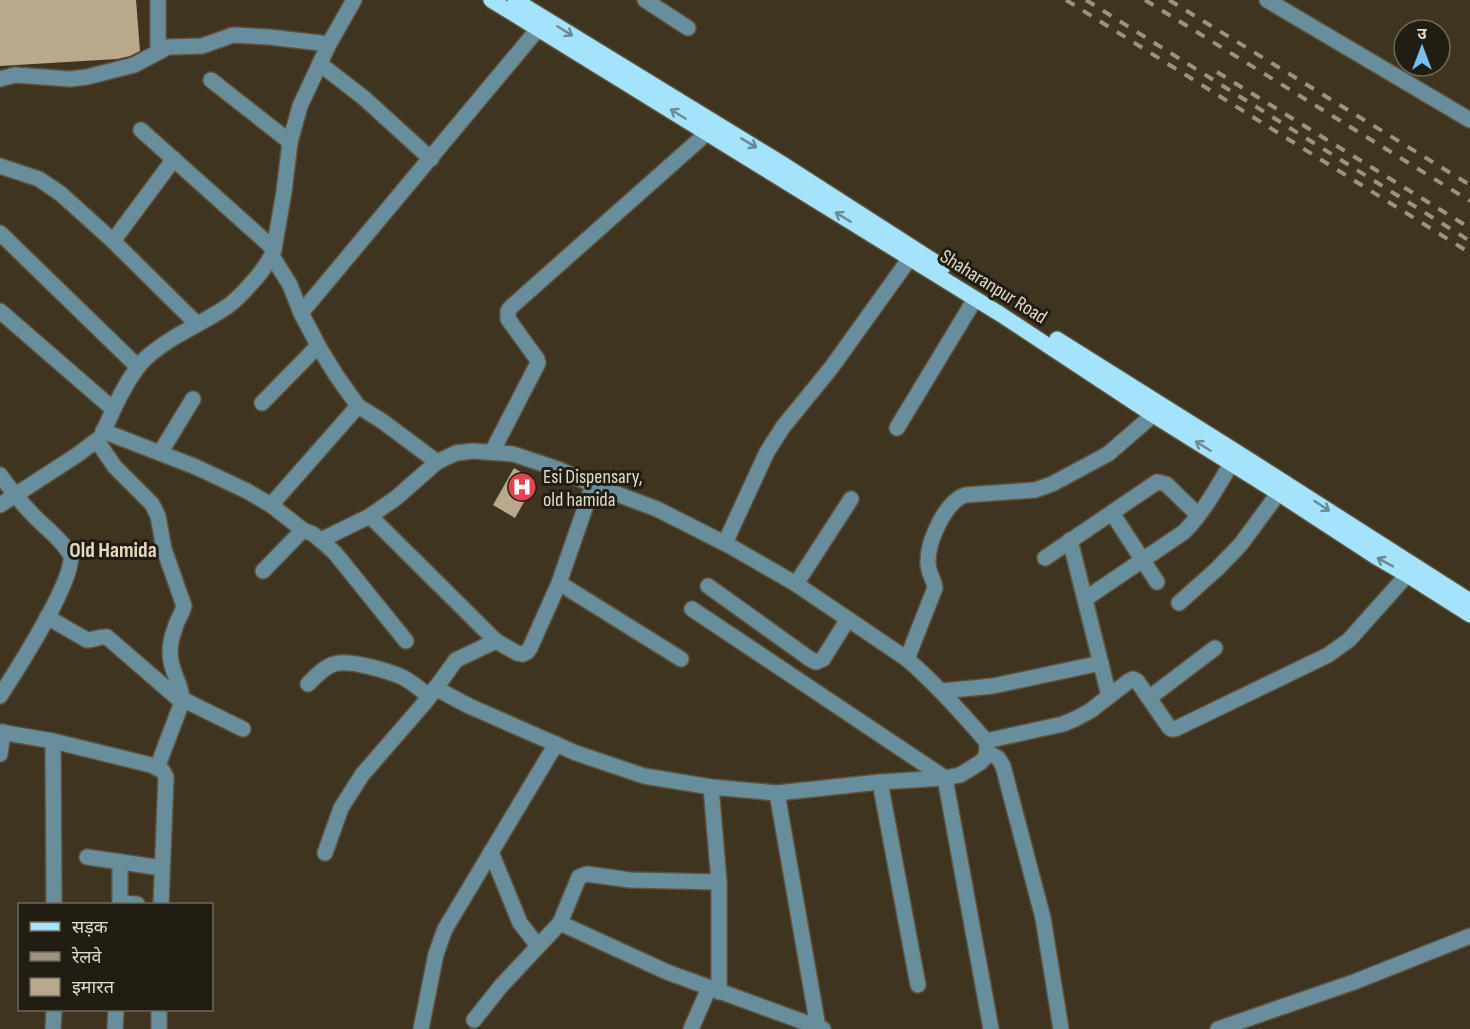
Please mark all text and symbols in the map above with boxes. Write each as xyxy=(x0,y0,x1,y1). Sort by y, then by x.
north arrow xyxy=(1392,18,1452,78)
one-way arrow xyxy=(556,25,573,37)
text: उ xyxy=(1417,25,1427,44)
one-way arrow xyxy=(670,108,687,120)
one-way arrow xyxy=(740,138,757,150)
one-way arrow xyxy=(835,211,852,223)
street label: Shaharanpur Road xyxy=(936,244,1051,329)
one-way arrow xyxy=(1195,439,1212,451)
place label: Esi Dispensary, old hamida xyxy=(543,465,643,512)
hospital icon: Esi Dispensary, old hamida xyxy=(506,471,538,503)
one-way arrow xyxy=(1313,501,1330,513)
district label: Old Hamida xyxy=(69,537,157,564)
one-way arrow xyxy=(1377,556,1394,568)
legend xyxy=(18,903,213,1011)
text: सड़क xyxy=(72,917,109,938)
text: रेलवे xyxy=(71,946,103,968)
text: इमारत xyxy=(72,977,115,998)

